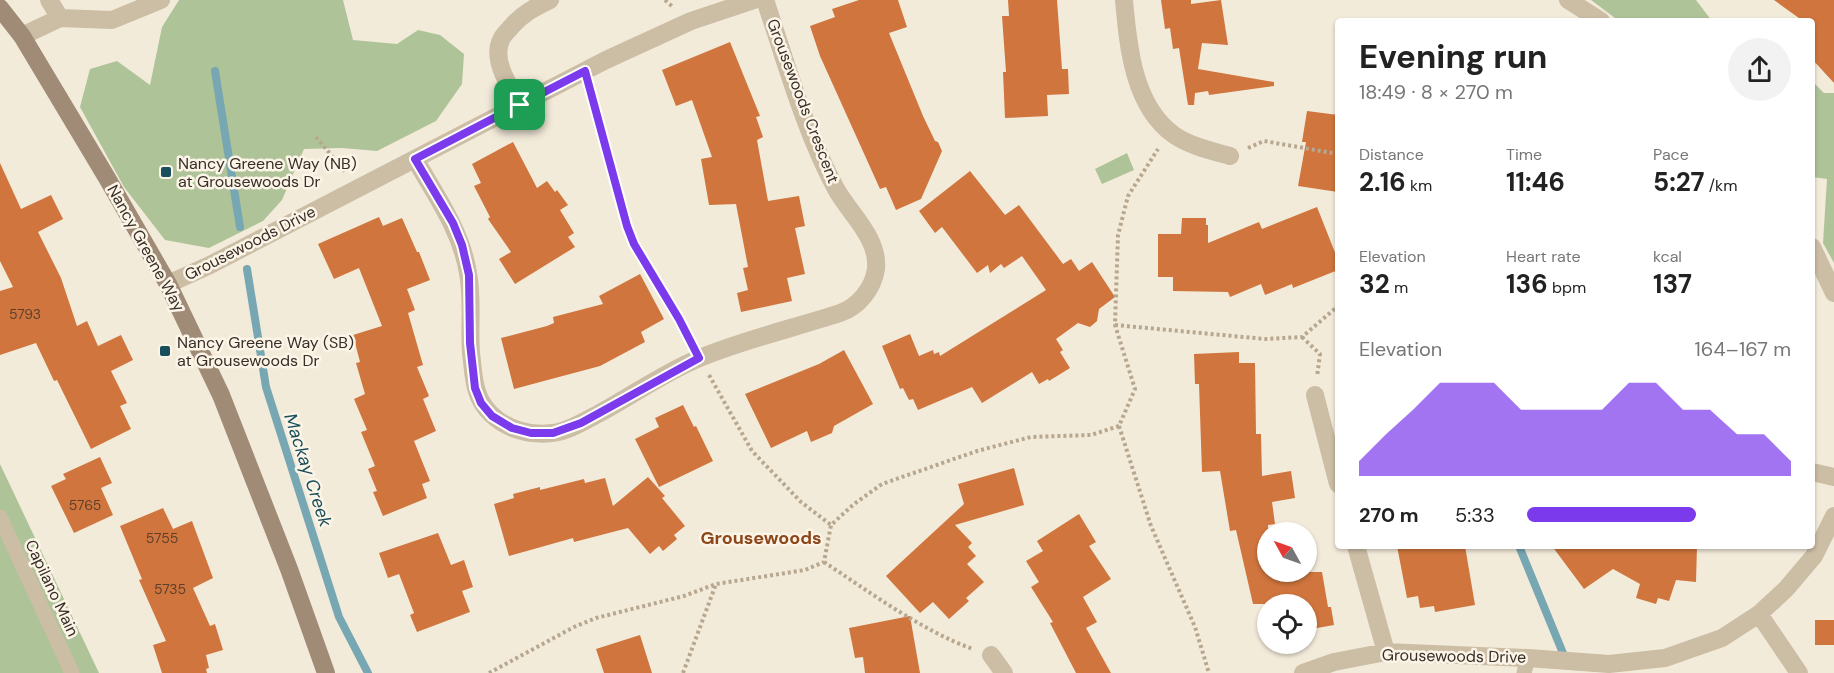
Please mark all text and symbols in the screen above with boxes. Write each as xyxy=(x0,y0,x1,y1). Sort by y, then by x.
street label: Grousewoods Crescent xyxy=(762,16,844,186)
text: Evening run xyxy=(1359,35,1547,78)
button: share xyxy=(1728,38,1791,101)
pin xyxy=(494,79,545,130)
text: 18:49 · 8 × 270 m xyxy=(1359,79,1513,105)
icon: arrive xyxy=(503,88,536,121)
text: Distance xyxy=(1359,144,1424,165)
text: Time xyxy=(1506,144,1542,165)
text: Pace xyxy=(1653,144,1689,165)
place label: Nancy Greene Way (NB) at Grousewoods Dr xyxy=(178,153,357,192)
marker: Nancy Greene Way (NB) at Grousewoods Dr xyxy=(159,165,173,179)
text: 2.16 xyxy=(1359,165,1406,199)
text: 11:46 xyxy=(1506,165,1565,199)
text: 5:27 xyxy=(1653,165,1705,199)
text: km xyxy=(1406,175,1432,196)
text: /km xyxy=(1705,175,1737,196)
street label: Nancy Greene Way xyxy=(102,181,190,315)
street label: Grousewoods Drive xyxy=(181,201,319,285)
text: Elevation xyxy=(1359,246,1426,267)
text: Heart rate xyxy=(1506,246,1581,267)
text: kcal xyxy=(1653,246,1682,267)
text: 32 xyxy=(1359,267,1390,301)
text: 136 xyxy=(1506,267,1548,301)
text: 137 xyxy=(1653,267,1692,301)
text: m xyxy=(1390,277,1408,298)
text: bpm xyxy=(1548,277,1586,298)
house number: 5793 xyxy=(9,305,41,323)
place label: Nancy Greene Way (SB) at Grousewoods Dr xyxy=(177,332,354,371)
text: Elevation xyxy=(1359,336,1442,362)
text: 164–167 m xyxy=(1695,336,1791,362)
marker: Nancy Greene Way (SB) at Grousewoods Dr xyxy=(158,344,172,358)
water label: Mackay Creek xyxy=(278,410,338,531)
house number: 5765 xyxy=(69,496,101,514)
text: 270 m xyxy=(1359,502,1419,528)
text: 5:33 xyxy=(1455,502,1495,528)
north arrow xyxy=(1257,522,1317,582)
map controls xyxy=(1257,522,1317,654)
district label: Grousewoods xyxy=(700,526,822,550)
house number: 5755 xyxy=(146,529,178,547)
street label: Capilano Main xyxy=(20,536,84,640)
house number: 5735 xyxy=(154,580,186,598)
button: locate xyxy=(1257,594,1317,654)
street label: Grousewoods Drive xyxy=(1382,644,1526,668)

